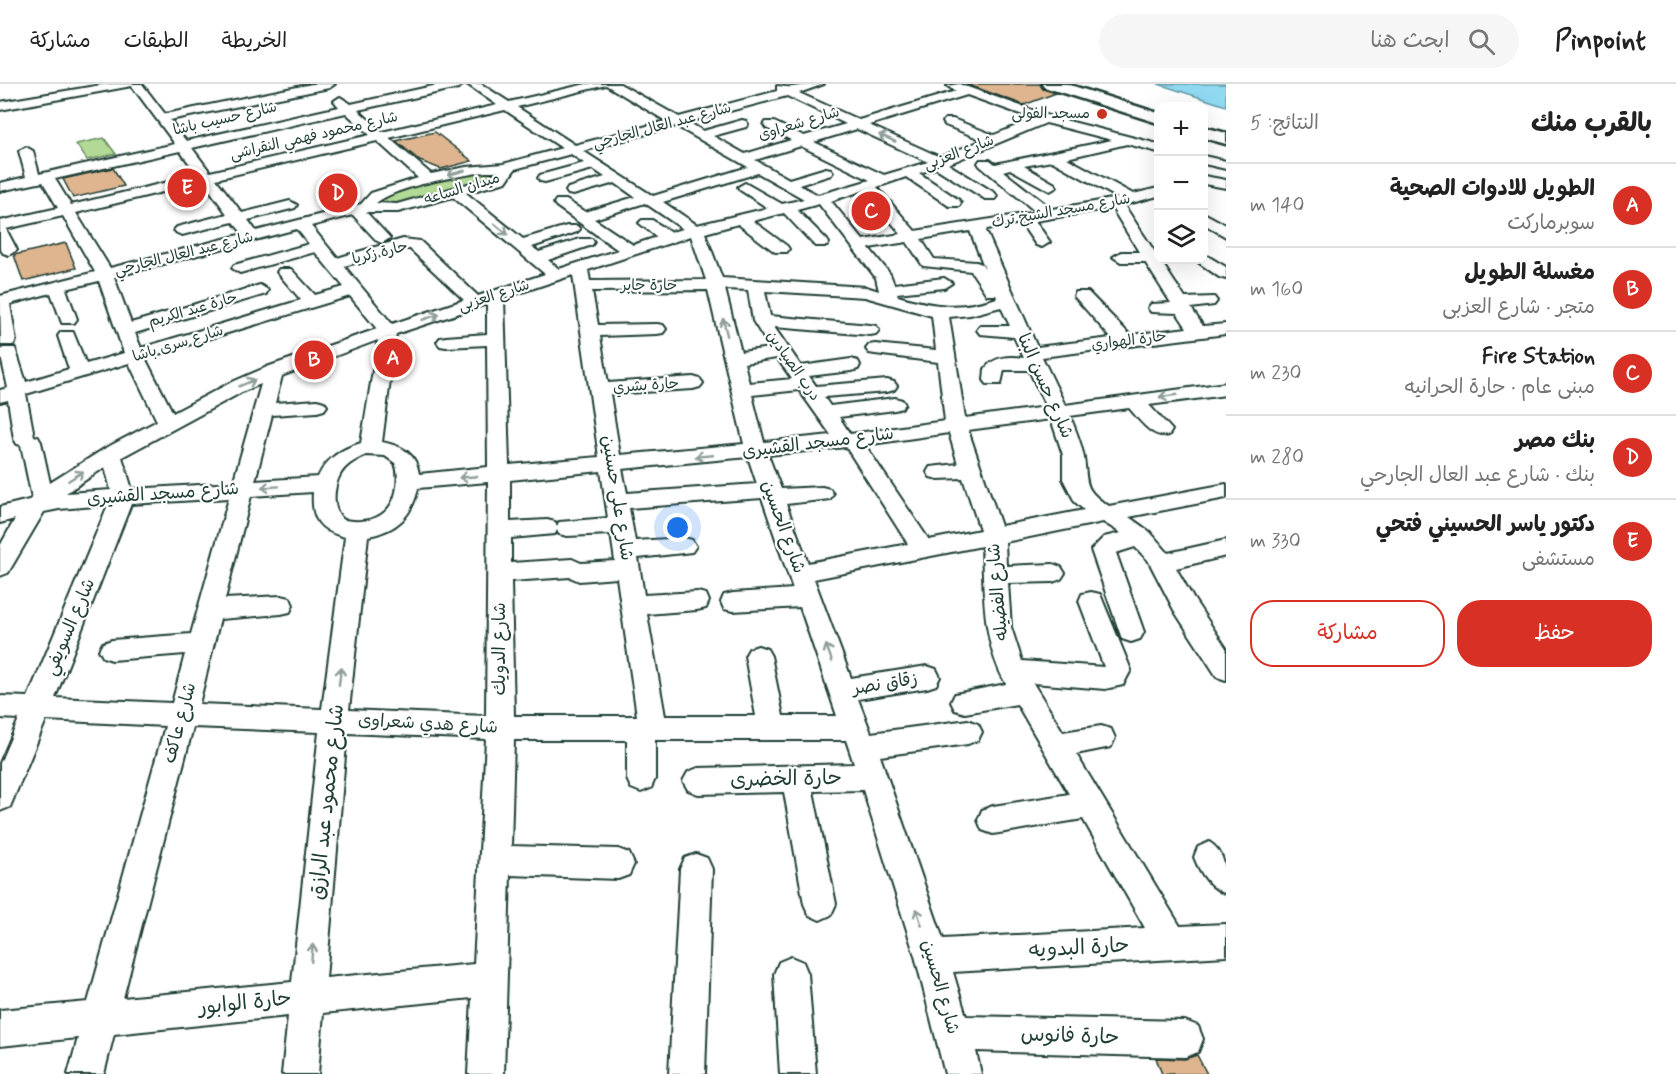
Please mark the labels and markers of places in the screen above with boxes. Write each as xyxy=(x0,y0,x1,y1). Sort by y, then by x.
place label: مسجد الفولى xyxy=(1011,104,1090,124)
marker: مسجد الفولى xyxy=(1095,107,1109,121)
pin: E xyxy=(168,166,207,210)
pin: D xyxy=(318,170,358,216)
pin: C xyxy=(852,188,890,234)
pin: A xyxy=(374,336,412,380)
pin: B xyxy=(294,338,334,382)

